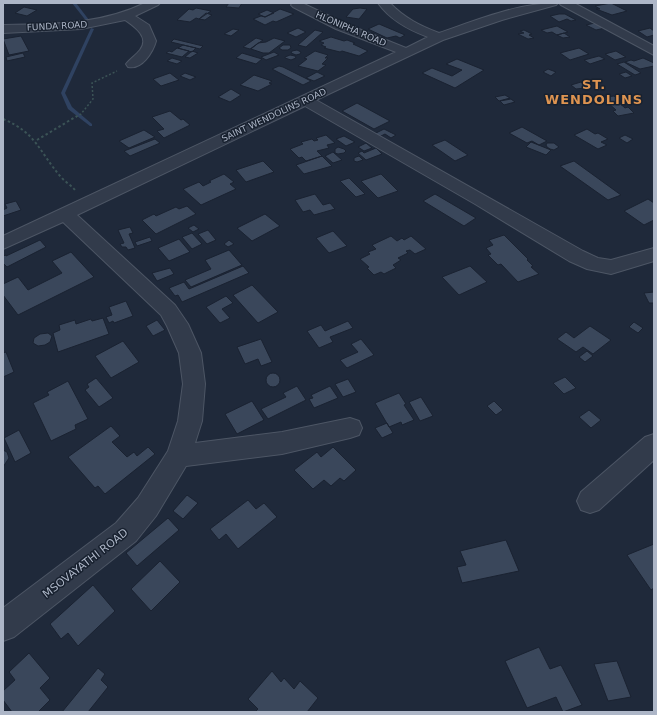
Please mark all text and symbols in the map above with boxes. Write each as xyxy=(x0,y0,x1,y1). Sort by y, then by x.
street label: HLONIPHA ROAD xyxy=(314,10,388,48)
street label: FUNDA ROAD xyxy=(26,19,88,33)
district label: ST. WENDOLINS xyxy=(545,77,643,107)
street label: SAINT WENDOLINS ROAD xyxy=(220,86,328,144)
street label: MSOVAYATHI ROAD xyxy=(40,526,131,601)

